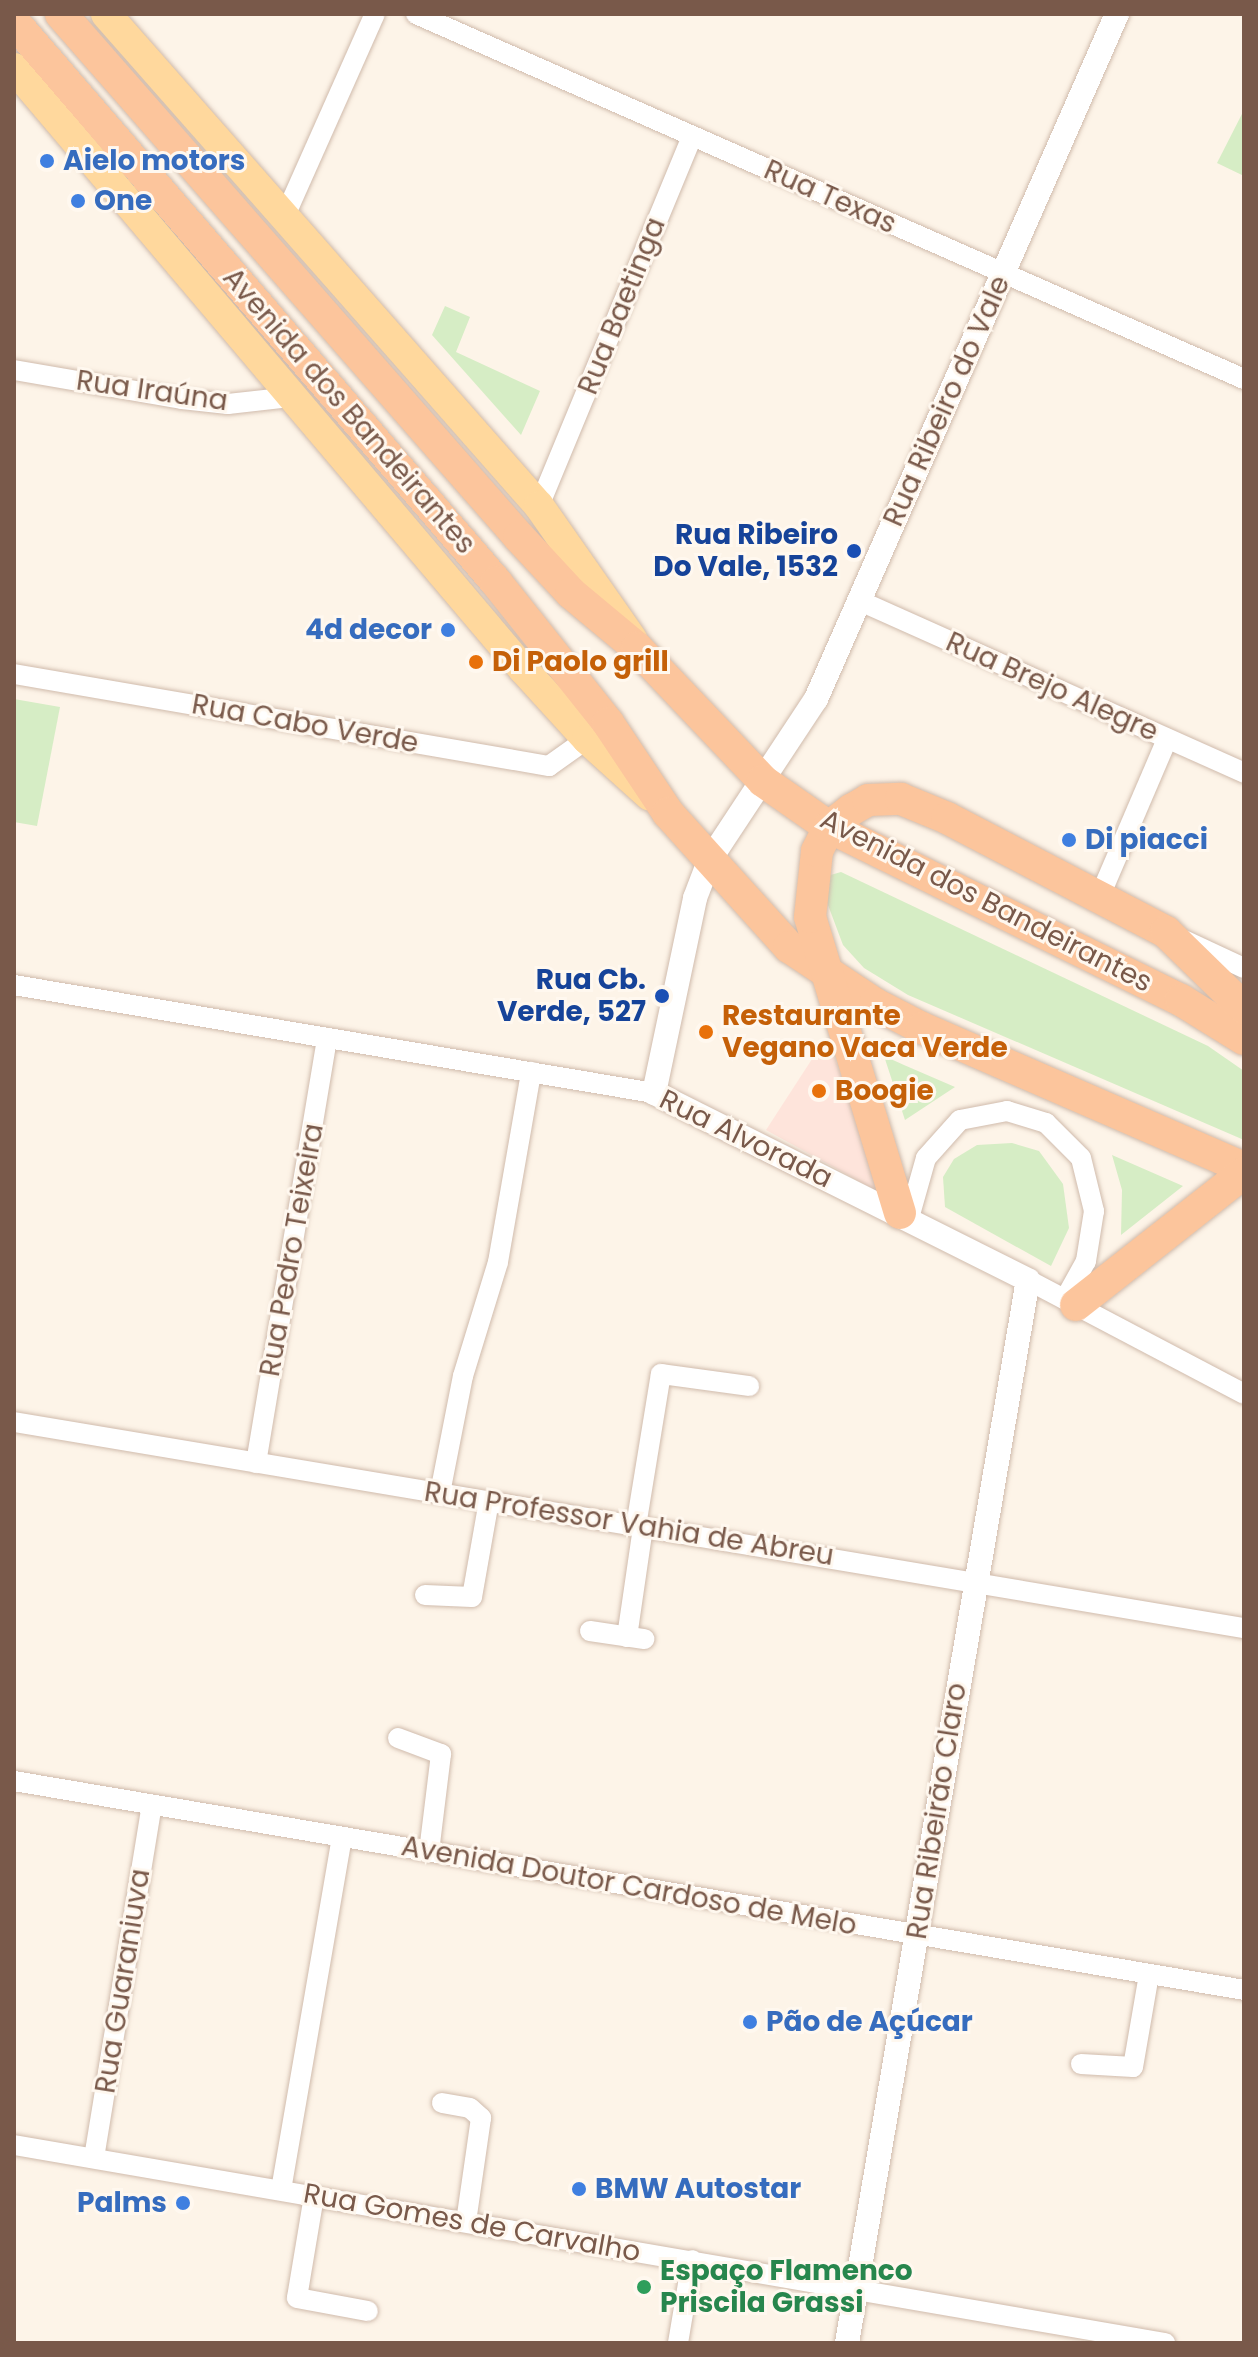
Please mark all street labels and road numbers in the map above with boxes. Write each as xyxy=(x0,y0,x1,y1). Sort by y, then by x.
street label: Rua Texas xyxy=(759,153,901,241)
street label: Rua Baetinga xyxy=(571,213,673,399)
street label: Avenida dos Bandeirantes xyxy=(216,261,482,561)
street label: Rua Ribeiro do Vale xyxy=(877,271,1017,531)
street label: Rua Iraúna xyxy=(74,364,230,418)
street label: Rua Brejo Alegre xyxy=(941,625,1163,749)
street label: Rua Cabo Verde xyxy=(189,688,421,760)
street label: Avenida dos Bandeirantes xyxy=(815,803,1157,999)
street label: Rua Alvorada xyxy=(654,1083,838,1195)
street label: Rua Pedro Teixeira xyxy=(253,1121,331,1379)
street label: Rua Professor Vahia de Abreu xyxy=(422,1475,836,1573)
street label: Rua Ribeirão Claro xyxy=(900,1680,974,1942)
street label: Avenida Doutor Cardoso de Melo xyxy=(399,1829,859,1943)
street label: Rua Guaraniuva xyxy=(89,1866,157,2096)
street label: Rua Gomes de Carvalho xyxy=(301,2177,643,2269)

